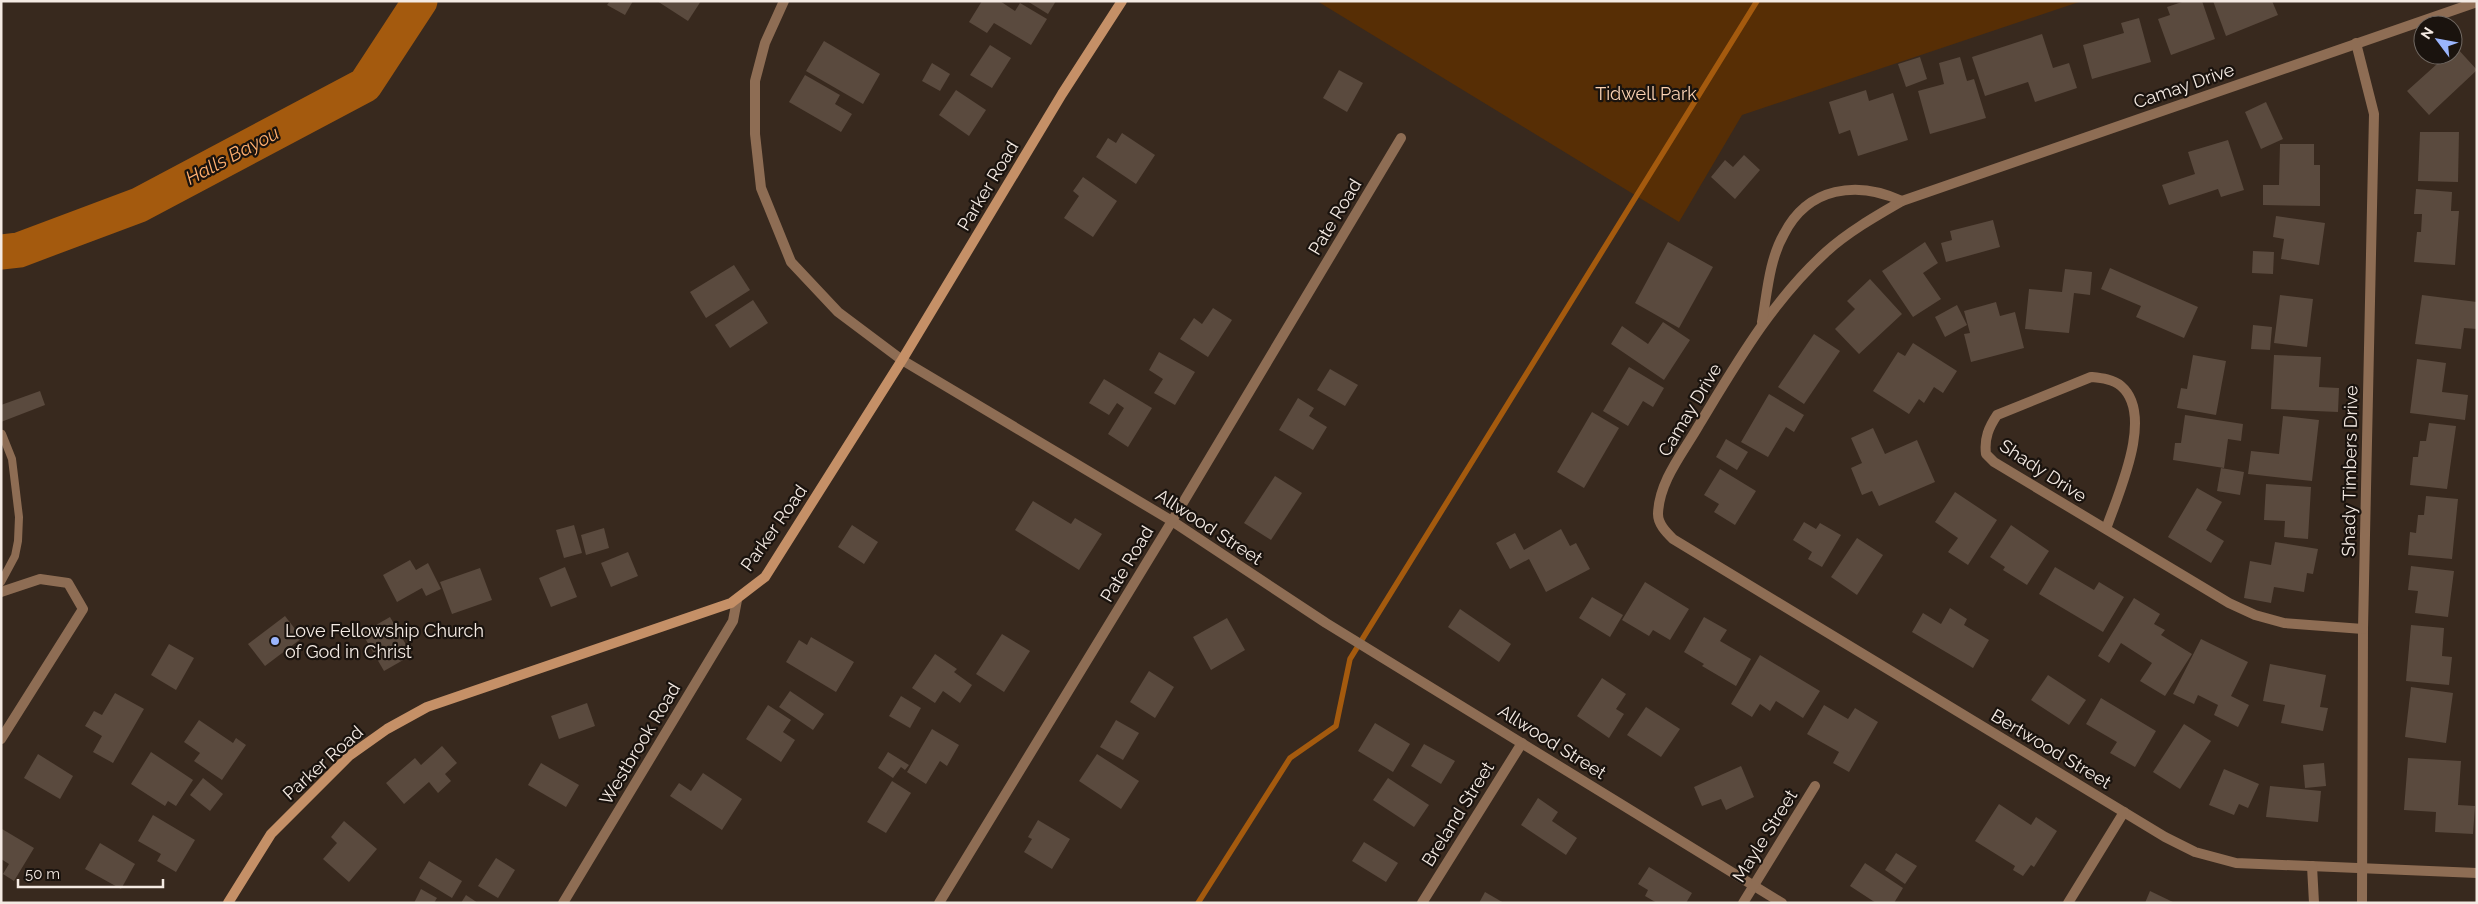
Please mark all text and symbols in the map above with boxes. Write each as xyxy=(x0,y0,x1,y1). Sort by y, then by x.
north arrow xyxy=(2413,15,2463,65)
text: N xyxy=(2417,24,2437,42)
street label: Camay Drive xyxy=(2131,58,2237,113)
park label: Tidwell Park xyxy=(1595,83,1697,104)
water label: Halls Bayou xyxy=(182,121,283,189)
street label: Parker Road xyxy=(953,137,1022,234)
street label: Pate Road xyxy=(1304,175,1365,259)
street label: Camay Drive xyxy=(1654,359,1726,460)
street label: Shady Timbers Drive xyxy=(2338,385,2362,557)
street label: Shady Drive xyxy=(1996,435,2091,507)
street label: Parker Road xyxy=(736,481,811,575)
street label: Allwood Street xyxy=(1152,484,1267,569)
street label: Pate Road xyxy=(1096,522,1157,606)
place label: Love Fellowship Church of God in Christ xyxy=(285,620,484,662)
marker: Love Fellowship Church of God in Christ xyxy=(269,635,281,647)
street label: Westbrook Road xyxy=(595,679,684,809)
street label: Allwood Street xyxy=(1495,700,1610,783)
street label: Bertwood Street xyxy=(1987,704,2115,793)
street label: Parker Road xyxy=(278,721,367,804)
street label: Breland Street xyxy=(1417,758,1498,870)
street label: Mayle Street xyxy=(1728,786,1801,886)
scale bar xyxy=(18,856,162,888)
text: 50 m xyxy=(25,865,60,883)

